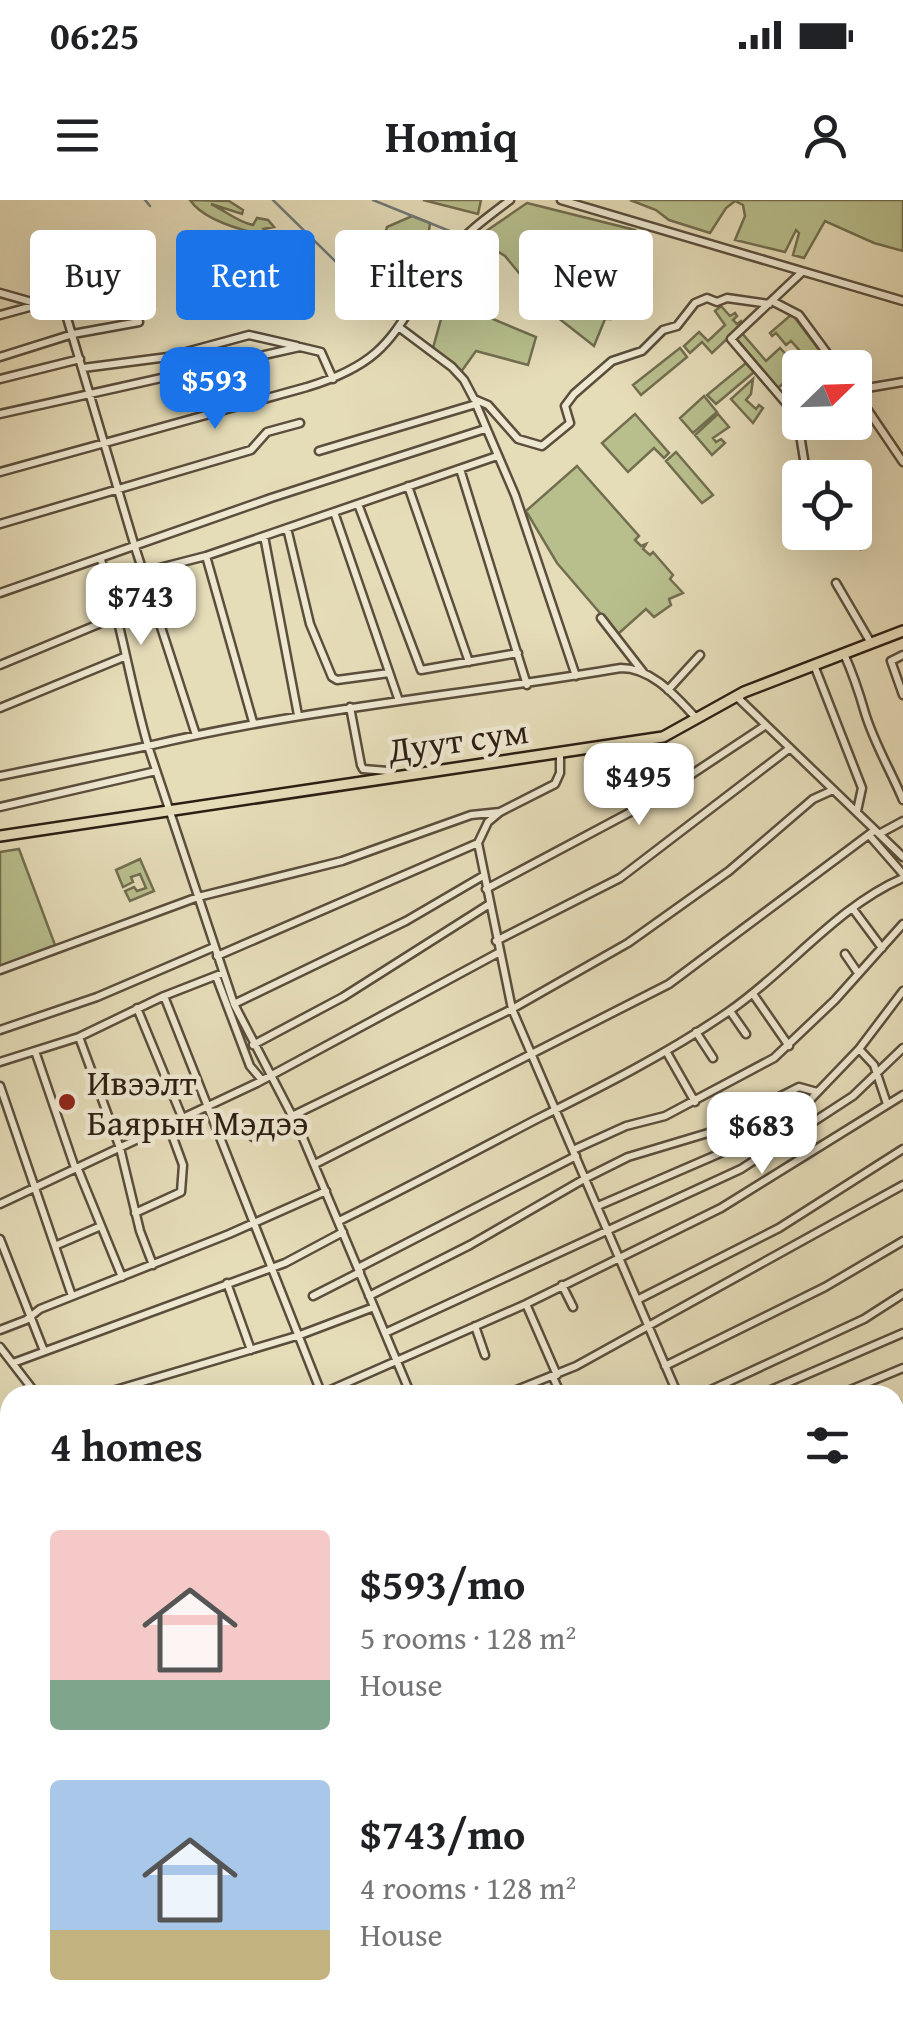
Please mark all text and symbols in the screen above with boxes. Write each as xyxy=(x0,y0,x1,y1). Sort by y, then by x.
text: 06:25 xyxy=(50,7,140,63)
text: Homiq xyxy=(385,103,518,168)
icon: menu xyxy=(50,108,105,163)
icon: person xyxy=(798,108,853,163)
chip: Buy xyxy=(30,230,156,320)
chip: Rent xyxy=(176,230,315,320)
chip: Filters xyxy=(335,230,499,320)
chip: New xyxy=(519,230,653,320)
pin: $593 xyxy=(156,347,274,432)
north arrow xyxy=(782,350,872,440)
map controls xyxy=(782,350,872,550)
text: $593 xyxy=(182,356,248,403)
button: locate xyxy=(782,460,872,550)
pin: $743 xyxy=(82,563,200,648)
text: $743 xyxy=(108,572,174,619)
street label: Дуут сум xyxy=(384,705,531,775)
pin: $495 xyxy=(580,743,698,828)
text: $495 xyxy=(606,752,672,799)
place label: Ивээлт Баярын Мэдээ xyxy=(87,1057,308,1148)
marker: Ивээлт Баярын Мэдээ xyxy=(56,1091,78,1113)
pin: $683 xyxy=(703,1092,821,1177)
text: $683 xyxy=(729,1101,795,1148)
text: 4 homes xyxy=(50,1415,203,1476)
icon: filters xyxy=(800,1418,855,1473)
text: $593/mo xyxy=(360,1553,525,1614)
icon: home xyxy=(130,1570,250,1690)
text: 5 rooms · 128 m² xyxy=(360,1614,576,1661)
text: House xyxy=(360,1661,443,1708)
text: $743/mo xyxy=(360,1803,525,1864)
icon: home xyxy=(130,1820,250,1940)
text: 4 rooms · 128 m² xyxy=(360,1864,576,1911)
text: House xyxy=(360,1911,443,1958)

